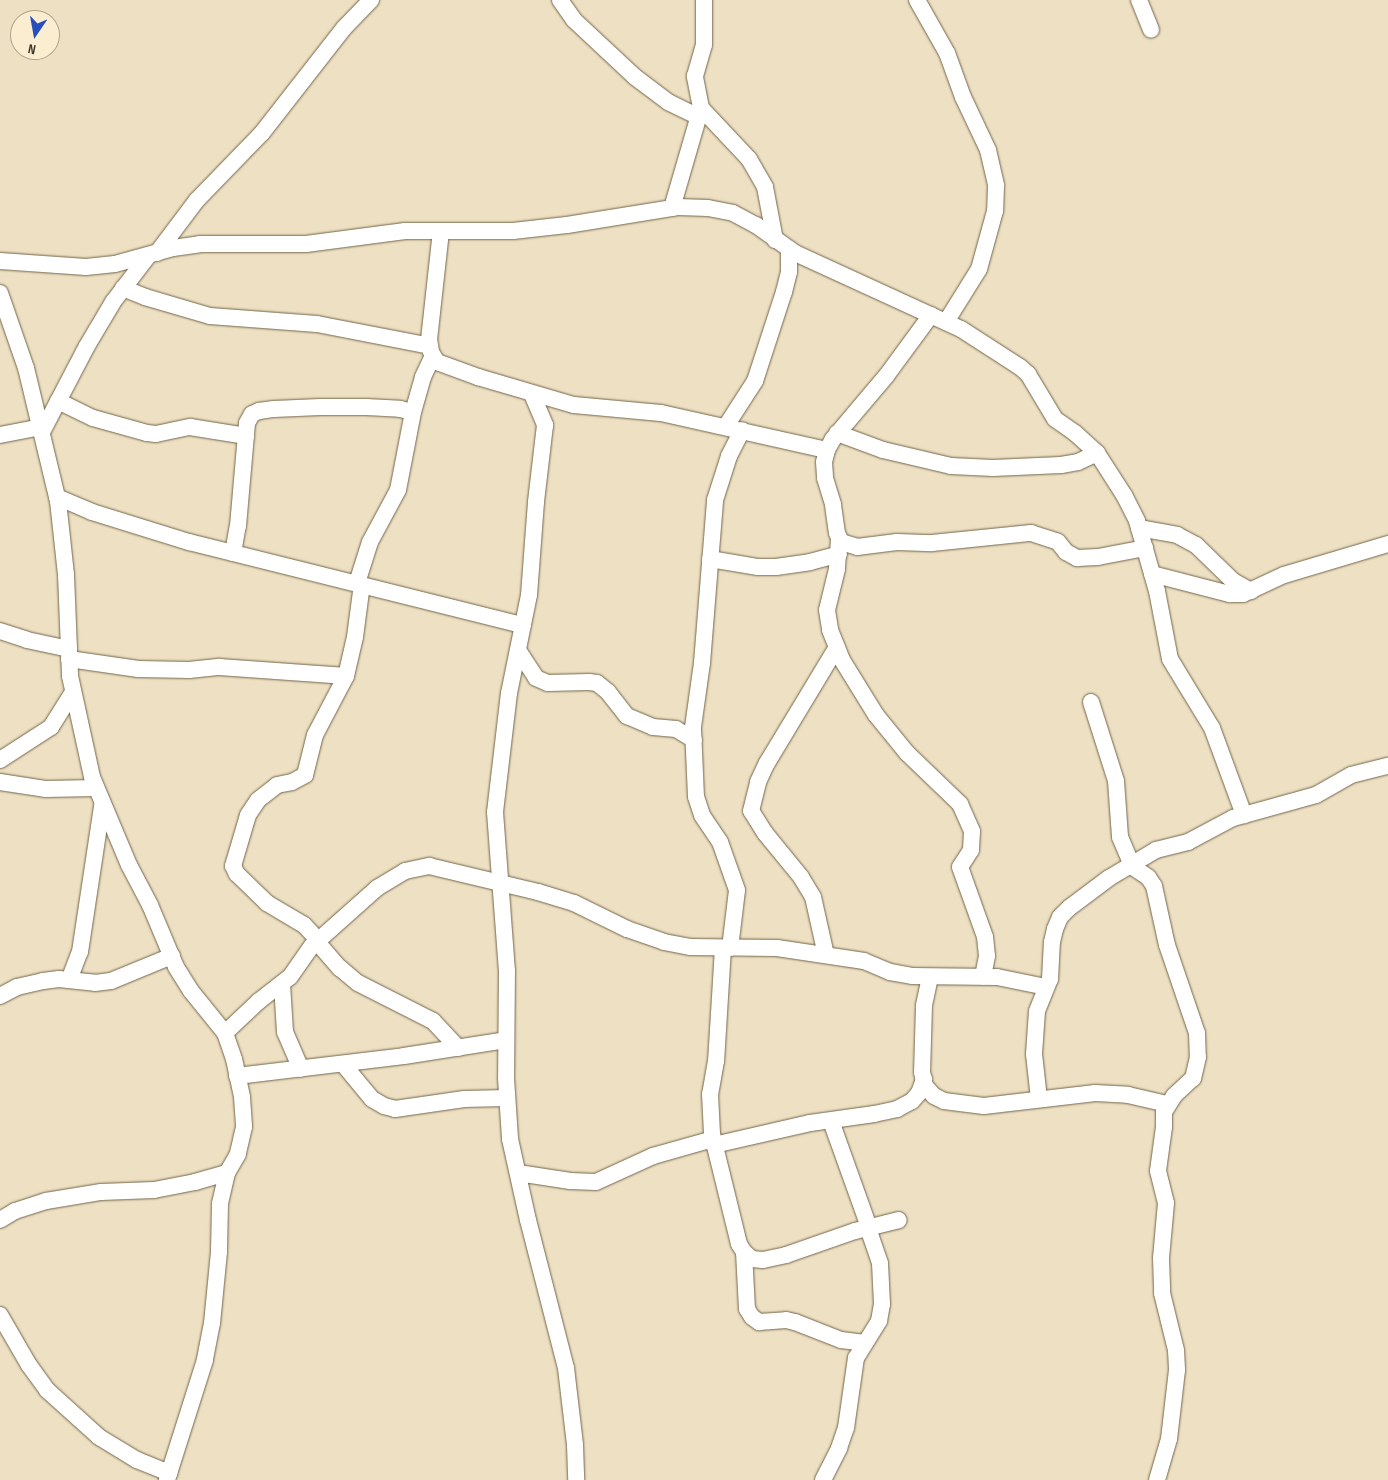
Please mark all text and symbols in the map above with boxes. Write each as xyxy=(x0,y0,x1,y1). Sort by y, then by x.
north arrow xyxy=(10,10,60,60)
text: N xyxy=(27,40,37,58)

